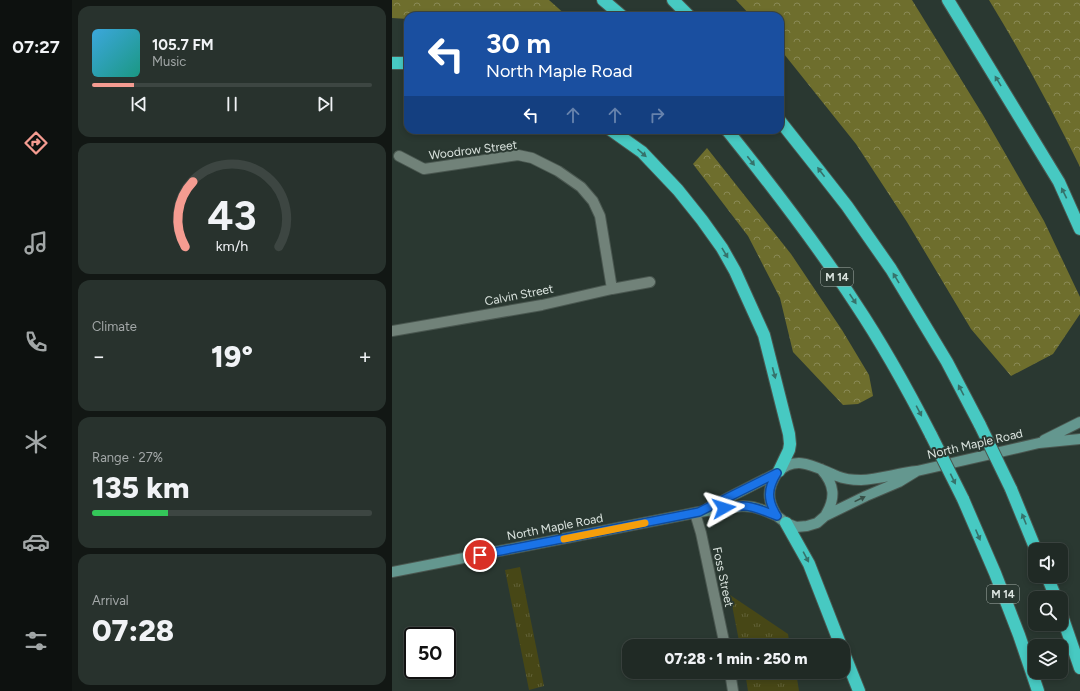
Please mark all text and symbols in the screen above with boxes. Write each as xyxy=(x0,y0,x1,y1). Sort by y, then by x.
text: 30 m xyxy=(486,26,551,60)
icon: left xyxy=(420,28,472,80)
text: 07:27 xyxy=(12,36,60,58)
text: 105.7 FM xyxy=(152,36,214,54)
text: Music xyxy=(152,54,186,69)
text: North Maple Road xyxy=(486,60,632,82)
one-way arrow xyxy=(994,75,1001,87)
icon: previous xyxy=(128,93,150,115)
icon: pause xyxy=(221,93,243,115)
icon: next xyxy=(314,93,336,115)
icon: left xyxy=(520,104,542,126)
icon: ahead xyxy=(562,104,584,126)
icon: ahead xyxy=(604,104,626,126)
icon: right xyxy=(646,104,668,126)
icon: directions xyxy=(22,129,50,157)
street label: Woodrow Street xyxy=(428,138,518,162)
one-way arrow xyxy=(637,149,647,158)
one-way arrow xyxy=(747,155,756,166)
one-way arrow xyxy=(817,166,825,177)
one-way arrow xyxy=(1061,187,1067,199)
text: 43 xyxy=(207,189,257,239)
icon: music xyxy=(22,229,50,257)
text: km/h xyxy=(216,236,248,254)
one-way arrow xyxy=(721,247,728,259)
road number: M 14 xyxy=(821,268,853,286)
one-way arrow xyxy=(893,272,900,284)
street label: Calvin Street xyxy=(483,281,555,309)
one-way arrow xyxy=(849,294,857,305)
text: Climate xyxy=(92,319,137,334)
icon: phone xyxy=(22,328,50,356)
text: 19° xyxy=(211,338,253,375)
text: − xyxy=(92,343,106,370)
text: + xyxy=(358,343,372,370)
one-way arrow xyxy=(771,367,777,379)
one-way arrow xyxy=(958,384,965,396)
one-way arrow xyxy=(916,405,922,417)
street label: North Maple Road xyxy=(926,426,1024,462)
icon: climate xyxy=(22,428,50,456)
text: Range · 27% xyxy=(92,450,163,465)
text: 135 km xyxy=(92,469,189,506)
one-way arrow xyxy=(950,474,956,485)
position arrow xyxy=(703,487,745,529)
one-way arrow xyxy=(855,496,866,502)
street label: North Maple Road xyxy=(506,511,604,543)
one-way arrow xyxy=(1020,513,1026,525)
icon: car xyxy=(22,528,50,556)
one-way arrow xyxy=(976,529,982,541)
pin xyxy=(463,538,497,572)
map controls xyxy=(1028,543,1068,679)
button: sound xyxy=(1028,543,1068,583)
icon: arrive xyxy=(469,544,491,566)
street label: Foss Street xyxy=(710,546,736,609)
one-way arrow xyxy=(802,551,809,563)
road number: M 14 xyxy=(987,585,1019,603)
button: search xyxy=(1028,591,1068,631)
text: Arrival xyxy=(92,593,129,608)
text: 07:28 xyxy=(92,612,174,649)
icon: filters xyxy=(22,627,50,655)
speed limit sign: 50 xyxy=(404,627,456,679)
button: layers xyxy=(1028,639,1068,679)
text: 07:28 · 1 min · 250 m xyxy=(665,650,807,668)

